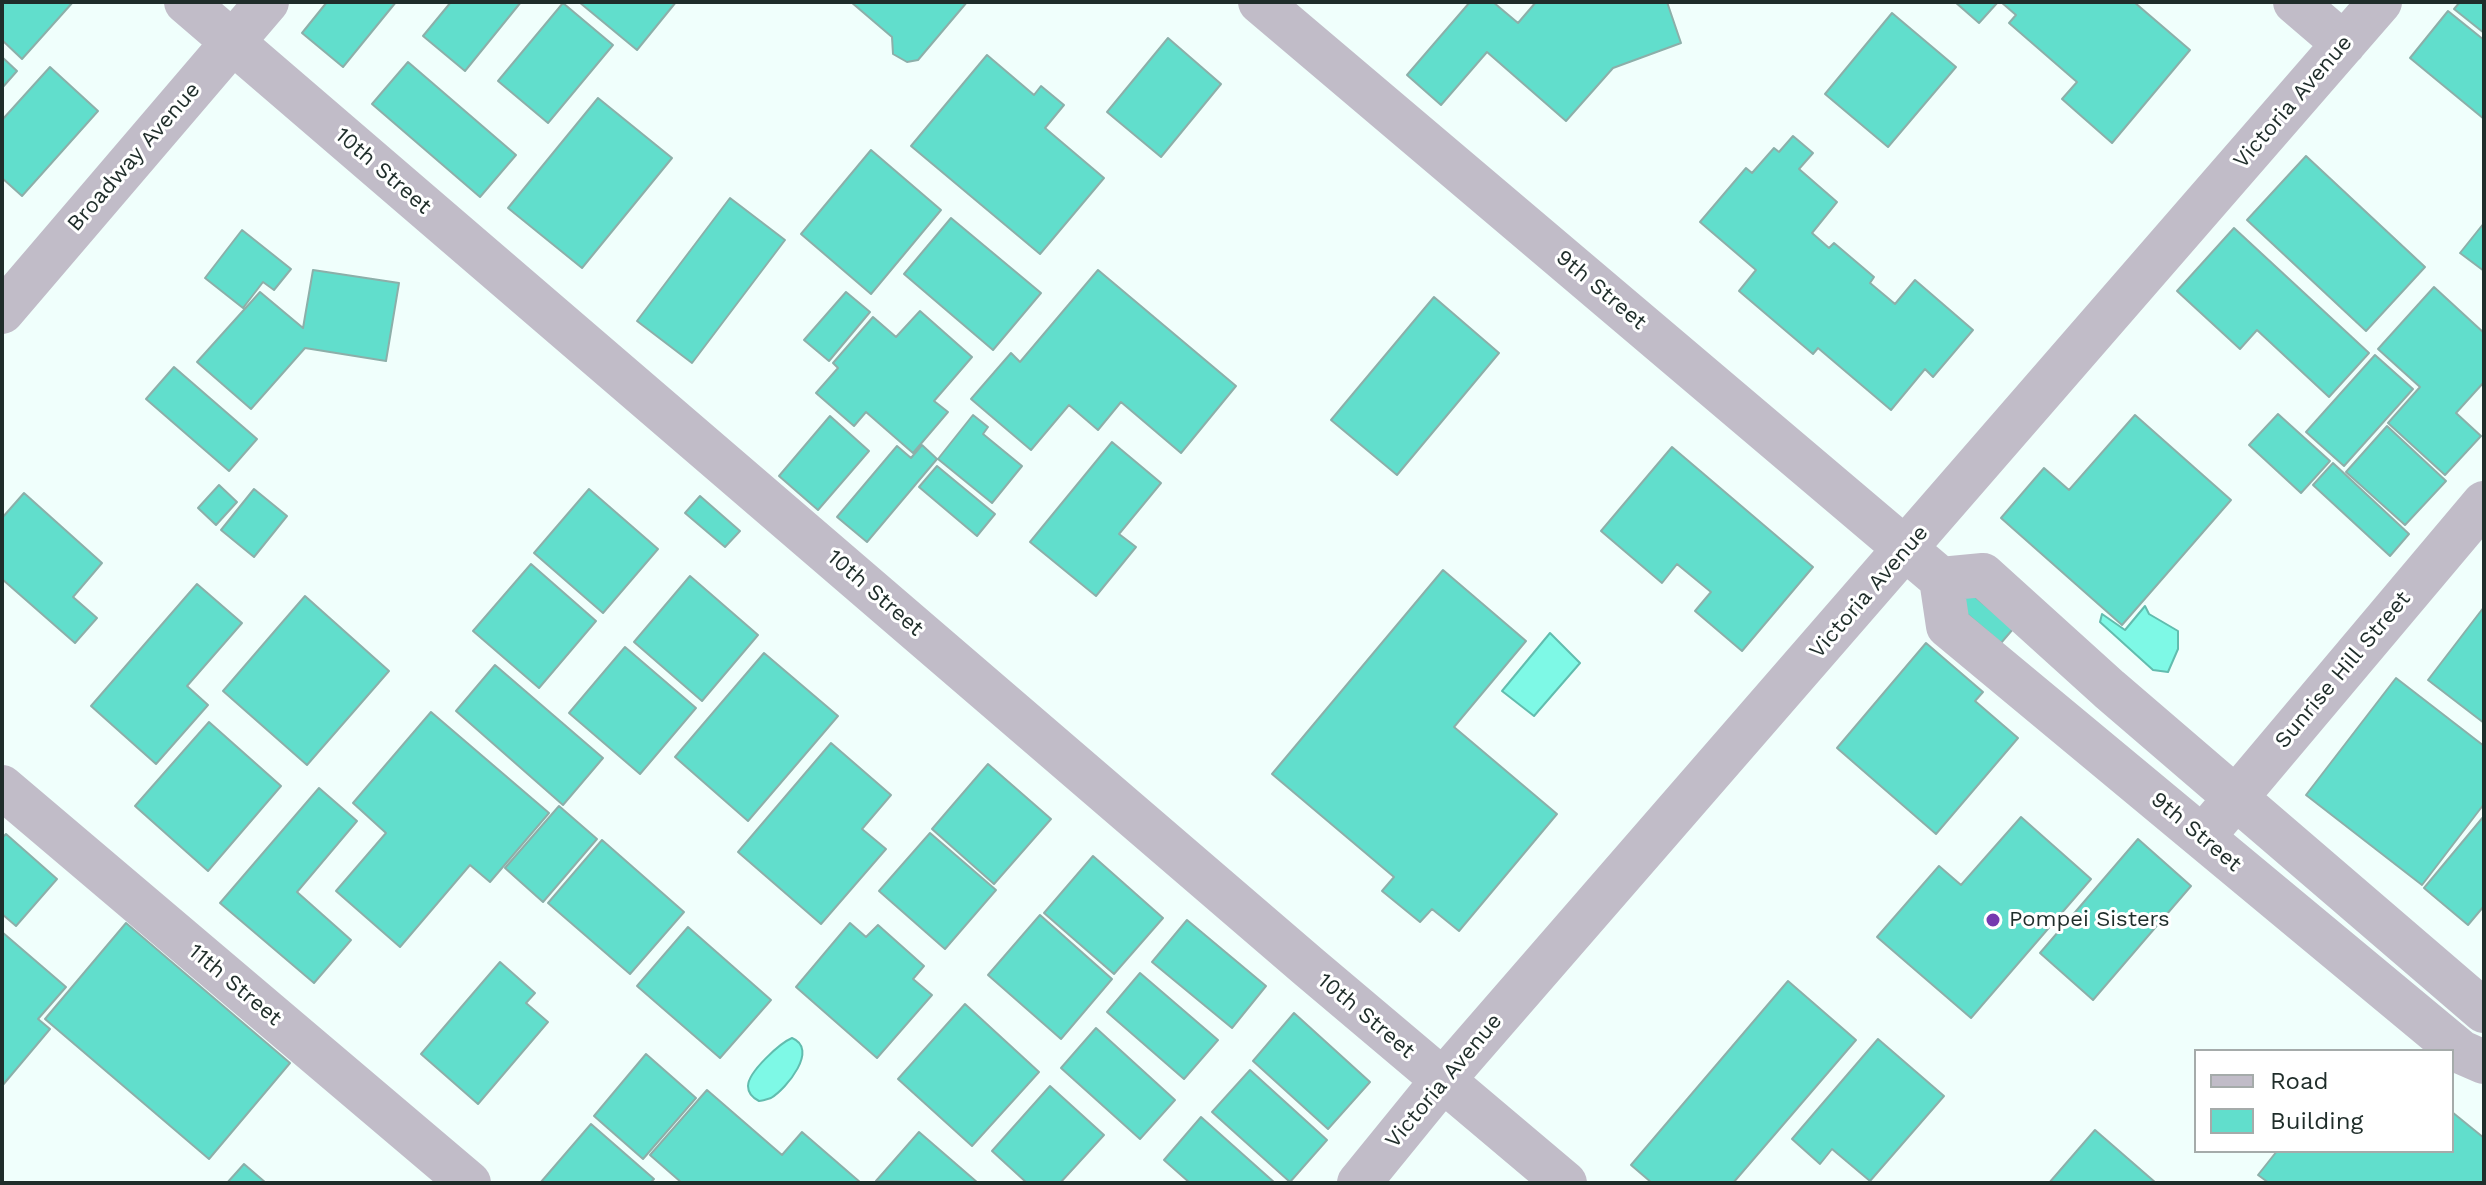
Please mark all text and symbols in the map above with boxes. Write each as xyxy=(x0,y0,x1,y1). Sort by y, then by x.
street label: Victoria Avenue xyxy=(2228,30,2358,174)
street label: Broadway Avenue xyxy=(62,77,206,237)
street label: 10th Street xyxy=(330,122,436,220)
street label: 9th Street xyxy=(1550,244,1652,336)
street label: Victoria Avenue xyxy=(1804,520,1934,664)
street label: 10th Street xyxy=(822,544,928,642)
street label: Sunrise Hill Street xyxy=(2270,586,2416,754)
street label: 9th Street xyxy=(2145,786,2247,878)
place label: Pompei Sisters xyxy=(2009,907,2170,933)
marker: Pompei Sisters xyxy=(1984,911,2002,929)
street label: 11th Street xyxy=(183,938,287,1032)
street label: 10th Street xyxy=(1312,968,1420,1064)
street label: Victoria Avenue xyxy=(1380,1008,1508,1154)
legend xyxy=(2194,1049,2454,1153)
text: Road xyxy=(2270,1067,2329,1095)
text: Building xyxy=(2270,1107,2363,1135)

